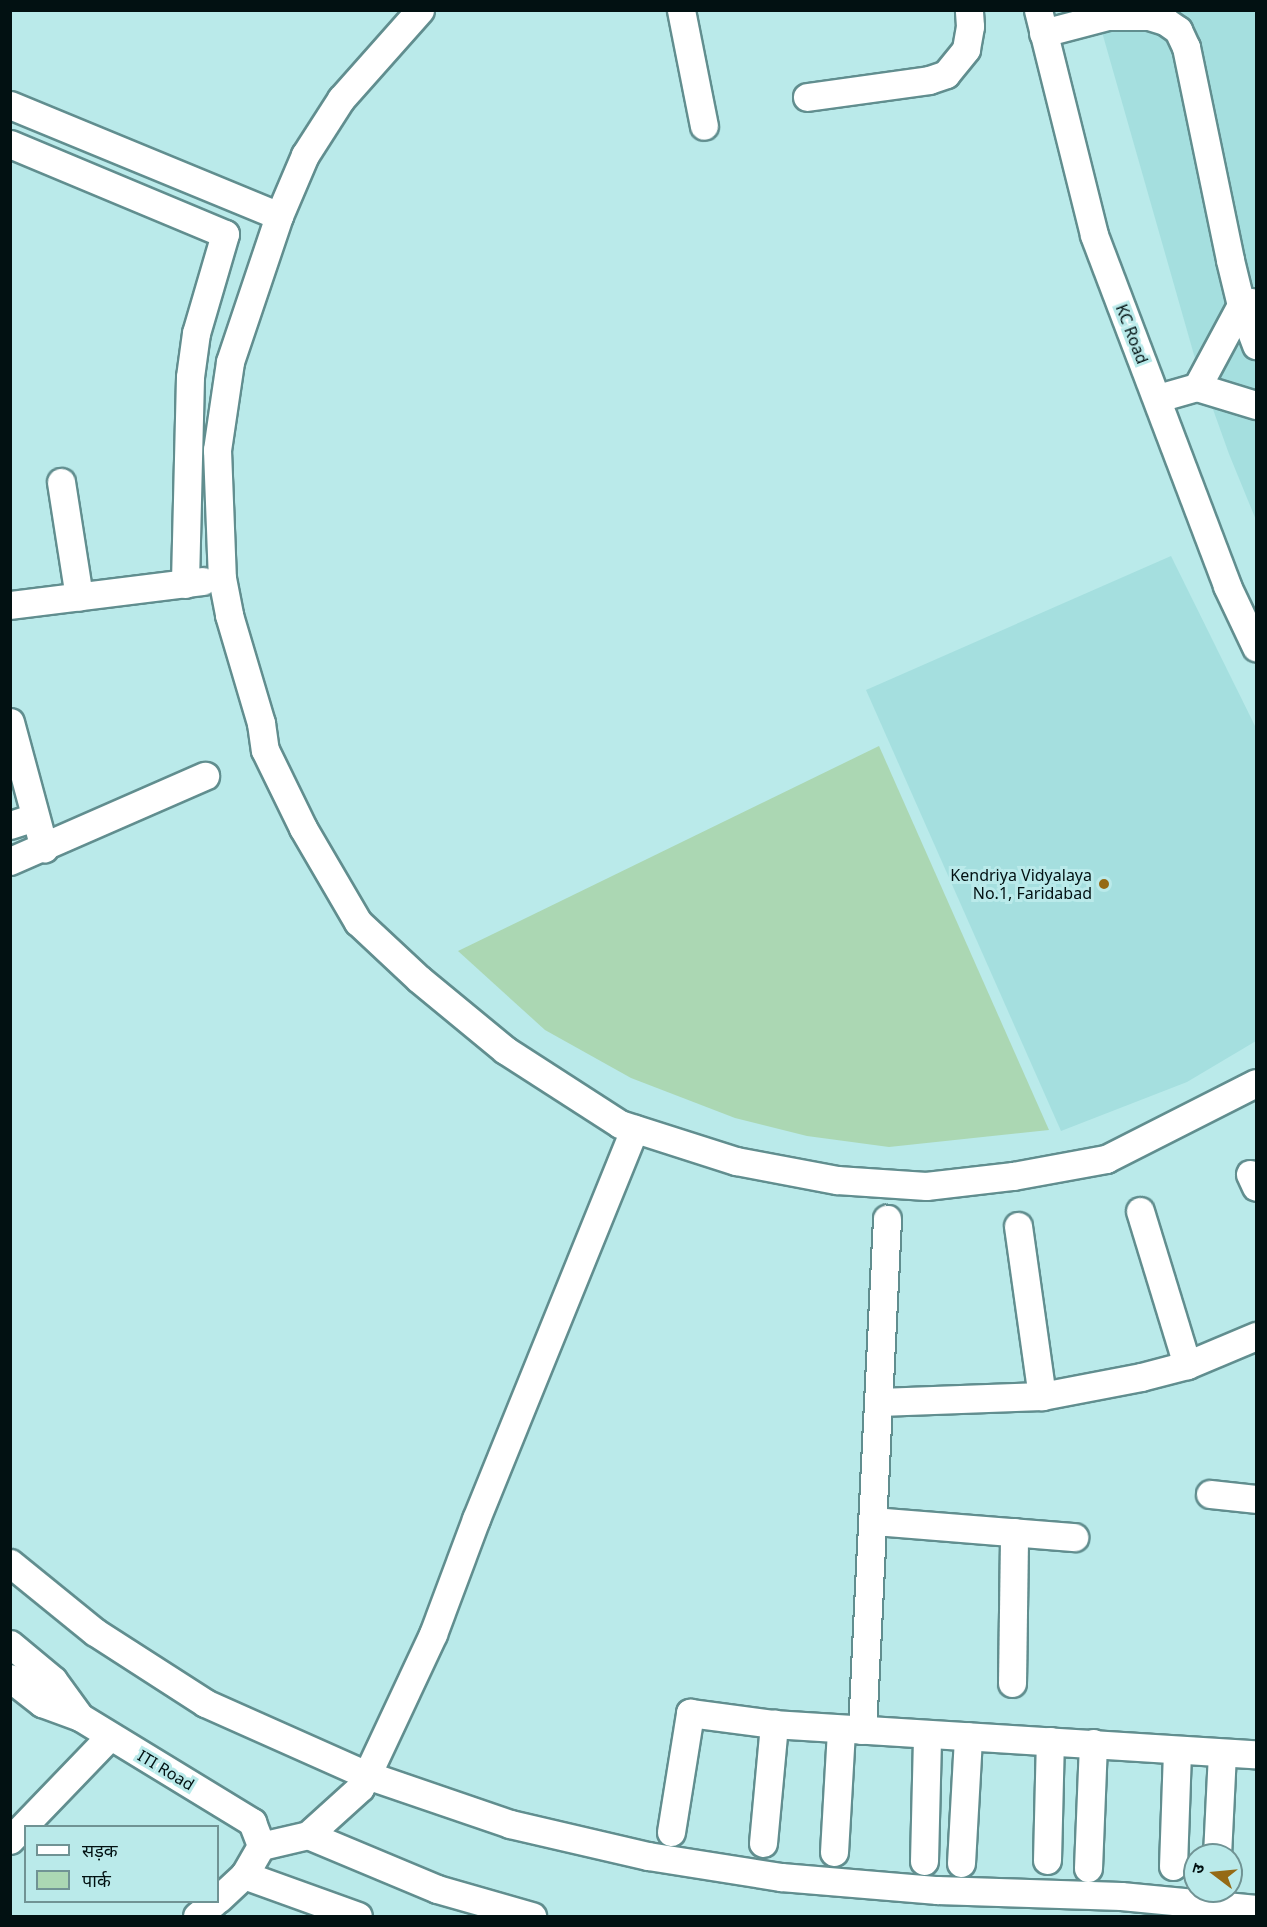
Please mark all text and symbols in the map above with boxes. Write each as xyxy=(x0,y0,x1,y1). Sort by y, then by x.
street label: KC Road xyxy=(1112,301,1152,367)
place label: Kendriya Vidyalaya No.1, Faridabad xyxy=(950,865,1092,903)
marker: Kendriya Vidyalaya No.1, Faridabad xyxy=(1097,877,1111,891)
street label: ITI Road xyxy=(134,1746,198,1794)
legend xyxy=(24,1825,219,1903)
text: सड़क xyxy=(82,1838,118,1862)
north arrow xyxy=(1183,1843,1243,1903)
text: उ xyxy=(1186,1861,1209,1876)
text: पार्क xyxy=(82,1868,111,1892)

